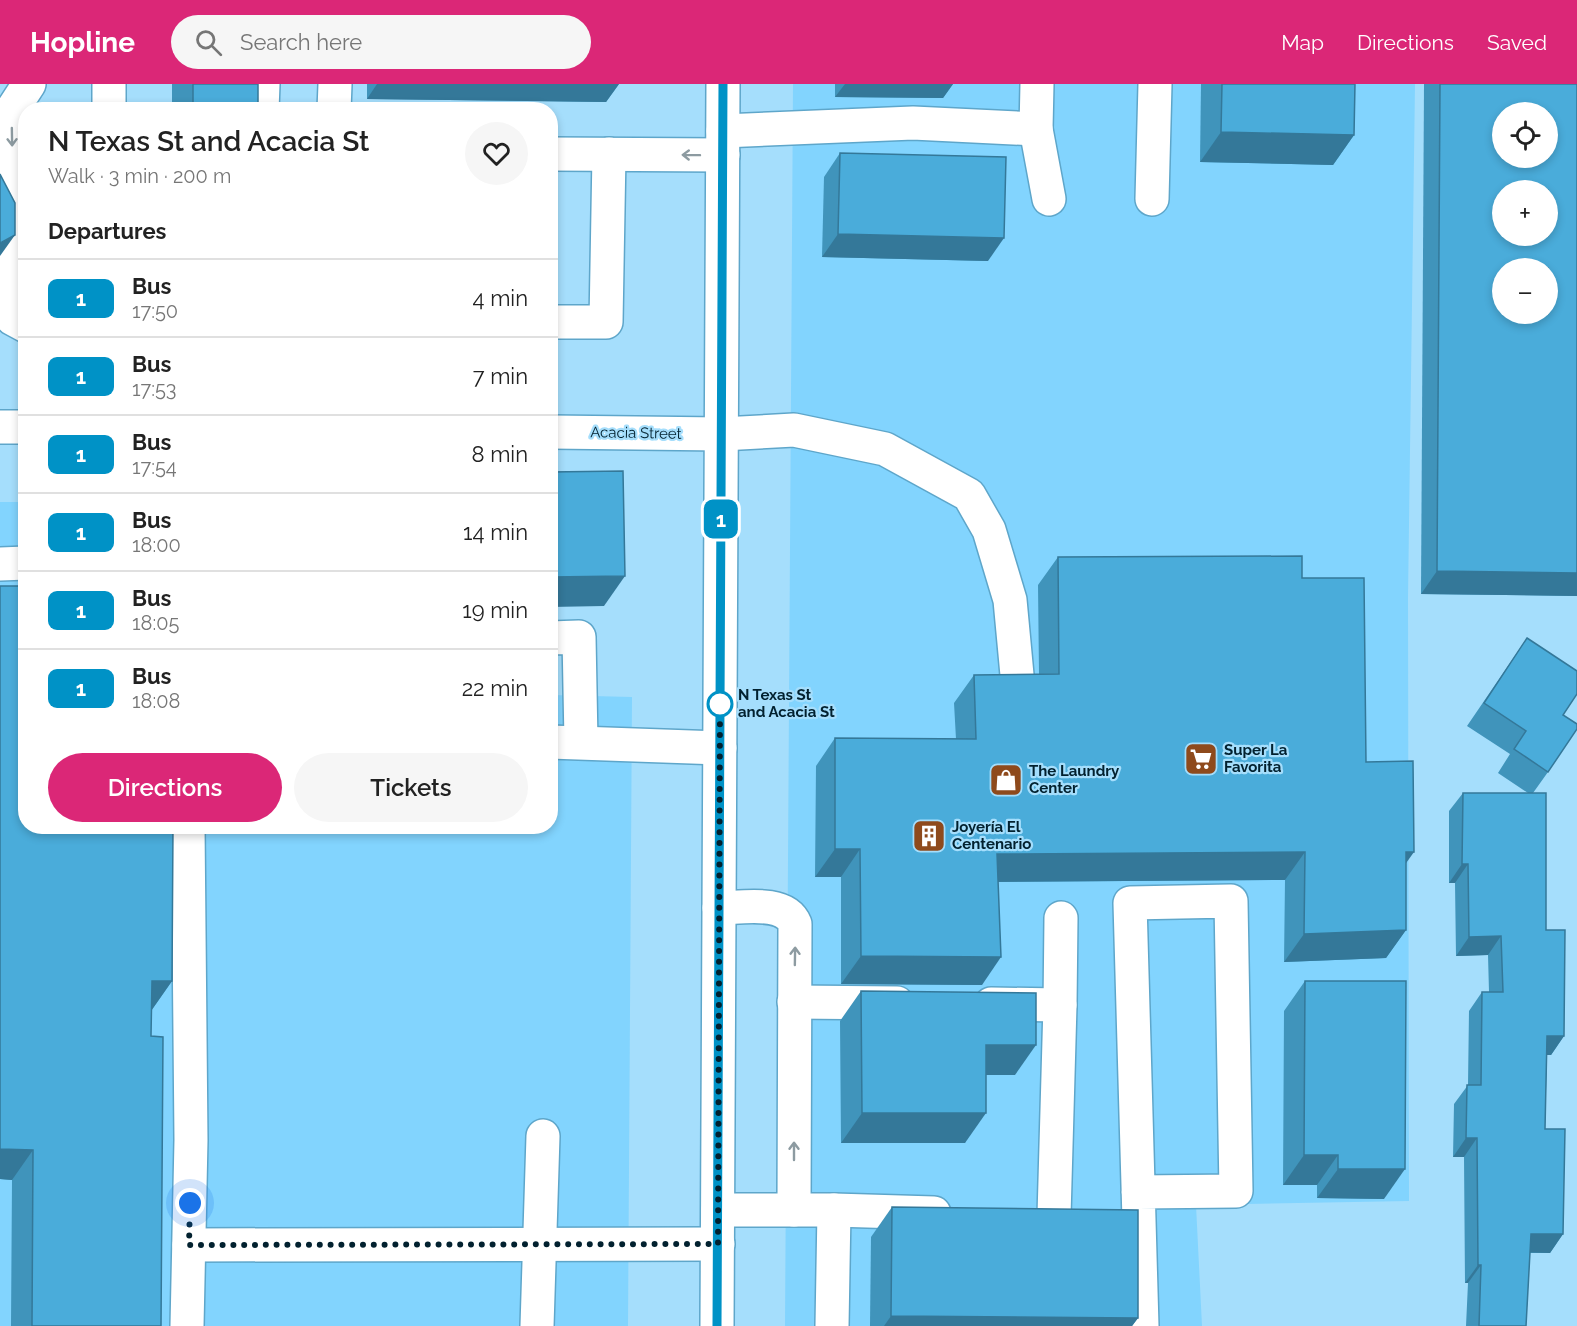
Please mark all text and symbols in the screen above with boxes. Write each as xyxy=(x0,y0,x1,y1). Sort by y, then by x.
search box xyxy=(171,15,591,69)
text: Hopline xyxy=(30,26,135,59)
icon: search xyxy=(192,26,225,59)
text: Search here xyxy=(240,29,362,55)
text: Map xyxy=(1281,30,1324,55)
text: Directions xyxy=(1357,30,1454,55)
text: Saved xyxy=(1487,30,1547,55)
map controls xyxy=(1492,102,1558,324)
button: locate xyxy=(1492,102,1558,168)
button: heart xyxy=(465,122,528,185)
text: N Texas St and Acacia St xyxy=(48,125,369,158)
one-way arrow xyxy=(6,126,18,146)
one-way arrow xyxy=(681,149,701,161)
text: Walk · 3 min · 200 m xyxy=(48,164,231,188)
button: + xyxy=(1492,180,1558,246)
text: Departures xyxy=(48,218,166,244)
button: − xyxy=(1492,258,1558,324)
text: Bus xyxy=(132,273,171,299)
text: 4 min xyxy=(473,285,528,311)
text: 1 xyxy=(76,286,86,311)
text: 17:50 xyxy=(132,299,178,323)
text: Bus xyxy=(132,351,171,377)
text: 7 min xyxy=(473,363,528,389)
text: 1 xyxy=(76,364,86,389)
text: 17:53 xyxy=(132,377,177,401)
street label: Acacia Street xyxy=(590,423,682,443)
text: Bus xyxy=(132,429,171,455)
text: 8 min xyxy=(472,441,528,467)
text: 1 xyxy=(76,442,86,467)
text: 17:54 xyxy=(132,455,177,479)
line badge: 1 xyxy=(702,500,740,538)
text: Bus xyxy=(132,507,171,533)
text: 1 xyxy=(716,507,726,532)
text: 14 min xyxy=(463,519,528,545)
text: 1 xyxy=(76,520,86,545)
text: 18:00 xyxy=(132,533,181,557)
text: Bus xyxy=(132,585,171,611)
text: 19 min xyxy=(462,597,528,623)
text: 1 xyxy=(76,598,86,623)
text: 18:05 xyxy=(132,611,179,635)
text: Bus xyxy=(132,663,171,689)
text: 22 min xyxy=(462,675,528,701)
text: 1 xyxy=(76,676,86,701)
place label: N Texas St and Acacia St xyxy=(738,686,835,721)
text: 18:08 xyxy=(132,689,180,713)
marker: N Texas St and Acacia St xyxy=(707,691,733,717)
supermarket icon: Super La Favorita xyxy=(1183,741,1219,777)
place label: Super La Favorita xyxy=(1224,741,1288,776)
button: Directions xyxy=(48,753,282,822)
button: Tickets xyxy=(294,753,528,822)
shop icon: The Laundry Center xyxy=(988,762,1024,798)
place label: The Laundry Center xyxy=(1029,762,1120,797)
building icon: Joyería El Centenario xyxy=(911,818,947,854)
place label: Joyería El Centenario xyxy=(952,818,1031,853)
one-way arrow xyxy=(789,947,801,967)
one-way arrow xyxy=(788,1142,800,1162)
your location xyxy=(175,1188,205,1218)

